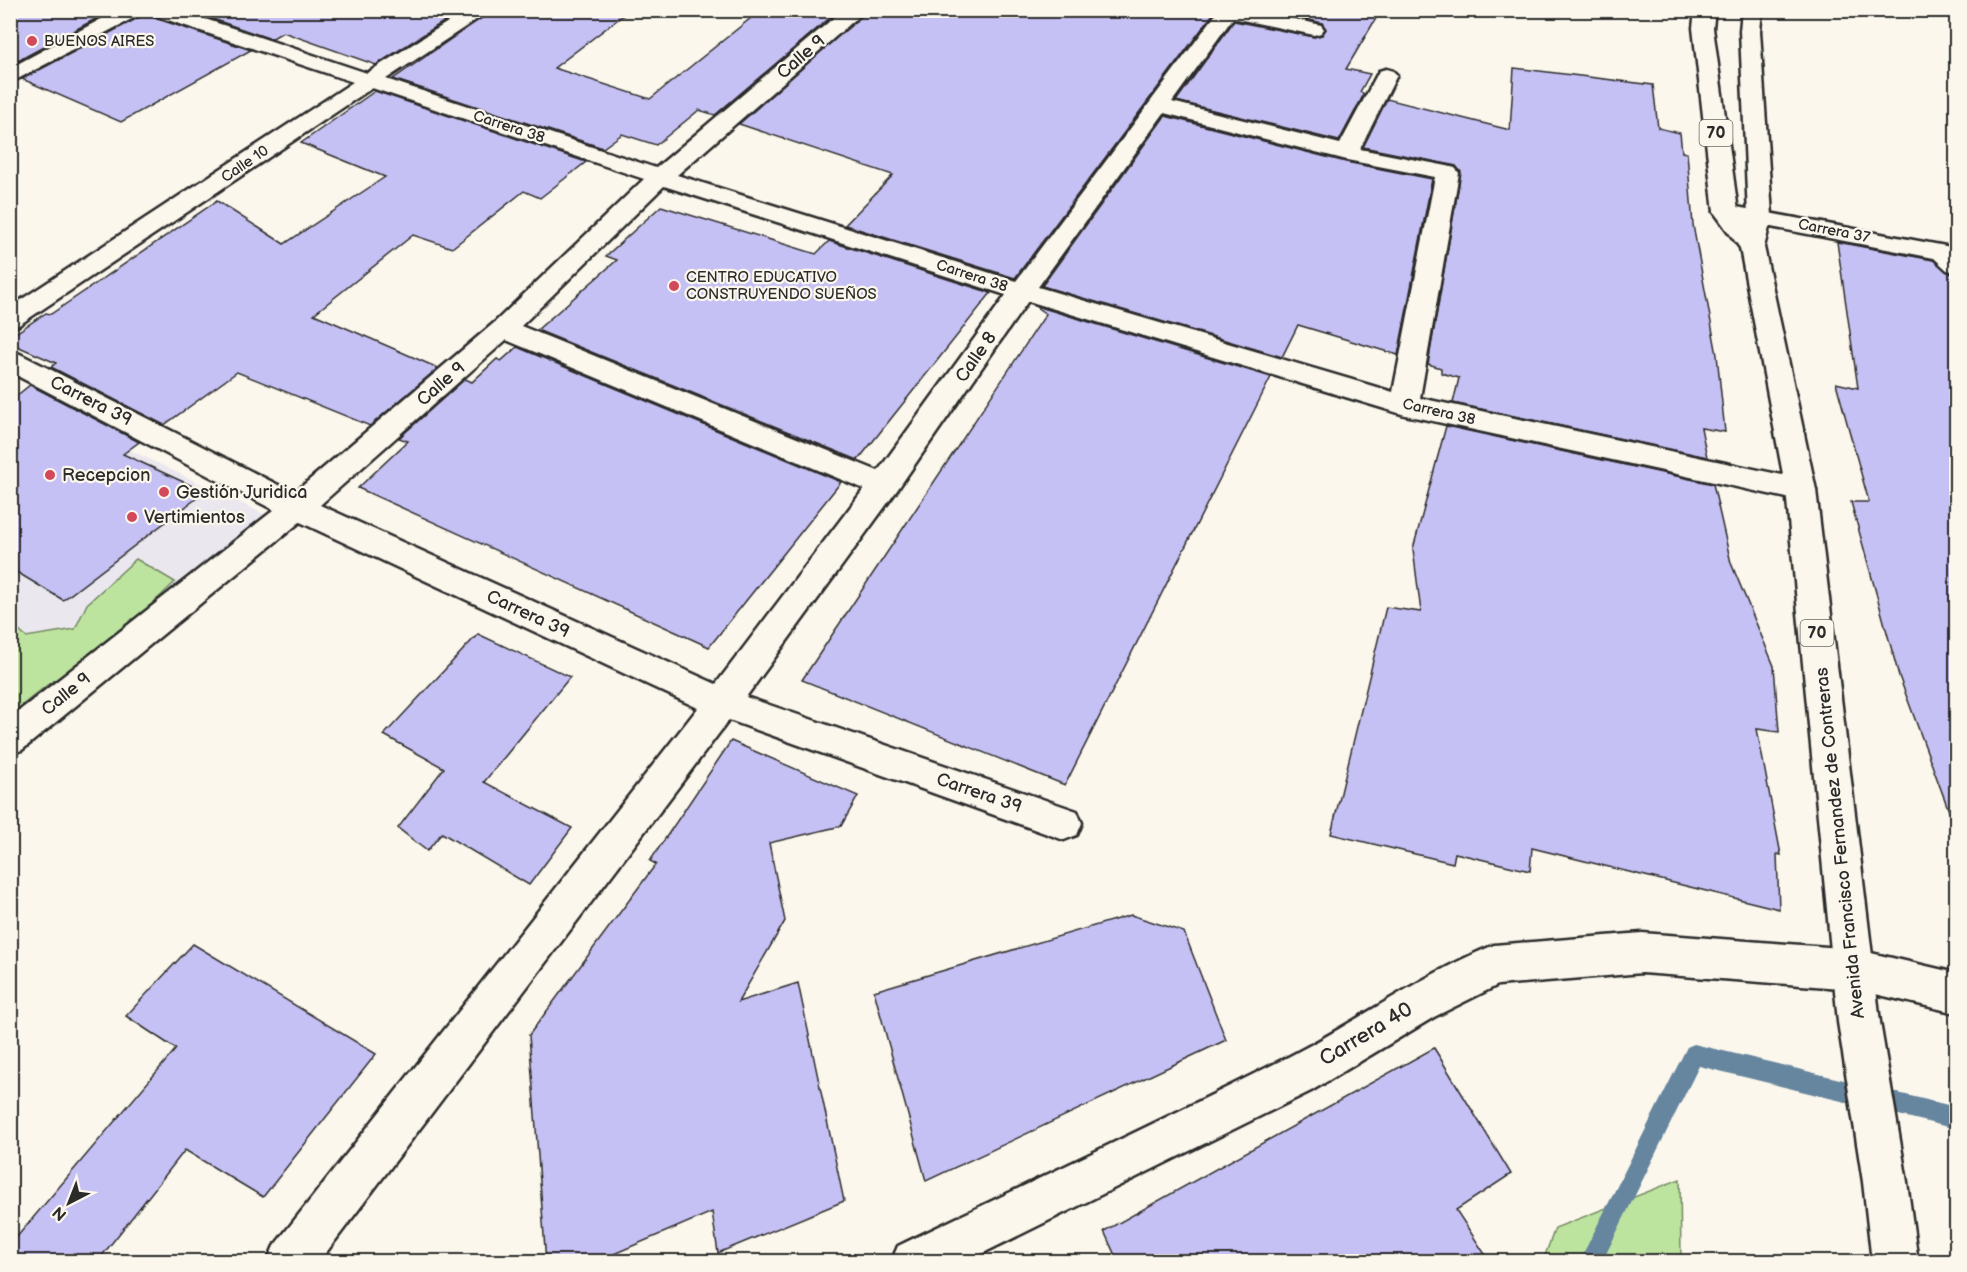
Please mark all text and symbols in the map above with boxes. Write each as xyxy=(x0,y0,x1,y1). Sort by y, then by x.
street label: Calle 9 xyxy=(773,30,829,84)
place label: BUENOS AIRES xyxy=(44,32,154,51)
marker: BUENOS AIRES xyxy=(25,34,39,48)
street label: Carrera 38 xyxy=(471,106,547,148)
road number: 70 xyxy=(1700,120,1732,146)
street label: Calle 10 xyxy=(218,141,273,187)
street label: Carrera 37 xyxy=(1796,215,1872,247)
street label: Carrera 38 xyxy=(934,255,1010,297)
place label: CENTRO EDUCATIVO CONSTRUYENDO SUEÑOS xyxy=(686,268,877,304)
marker: CENTRO EDUCATIVO CONSTRUYENDO SUEÑOS xyxy=(667,279,681,293)
street label: Calle 8 xyxy=(951,328,1001,386)
street label: Calle 9 xyxy=(413,357,469,411)
street label: Carrera 39 xyxy=(47,371,135,431)
street label: Carrera 38 xyxy=(1401,394,1478,430)
place label: Recepcion xyxy=(62,465,150,486)
marker: Recepcion xyxy=(43,468,57,482)
place label: Gestión Juridica xyxy=(176,482,308,503)
marker: Gestión Juridica xyxy=(157,485,171,499)
place label: Vertimientos xyxy=(144,507,245,528)
marker: Vertimientos xyxy=(125,510,139,524)
street label: Carrera 39 xyxy=(483,586,573,642)
road number: 70 xyxy=(1800,620,1834,646)
street label: Avenida Francisco Fernandez de Contreras xyxy=(1811,666,1869,1020)
street label: Calle 9 xyxy=(37,668,95,720)
street label: Carrera 39 xyxy=(934,769,1024,817)
street label: Carrera 40 xyxy=(1315,997,1417,1071)
north arrow xyxy=(39,1173,99,1233)
text: N xyxy=(49,1202,71,1224)

